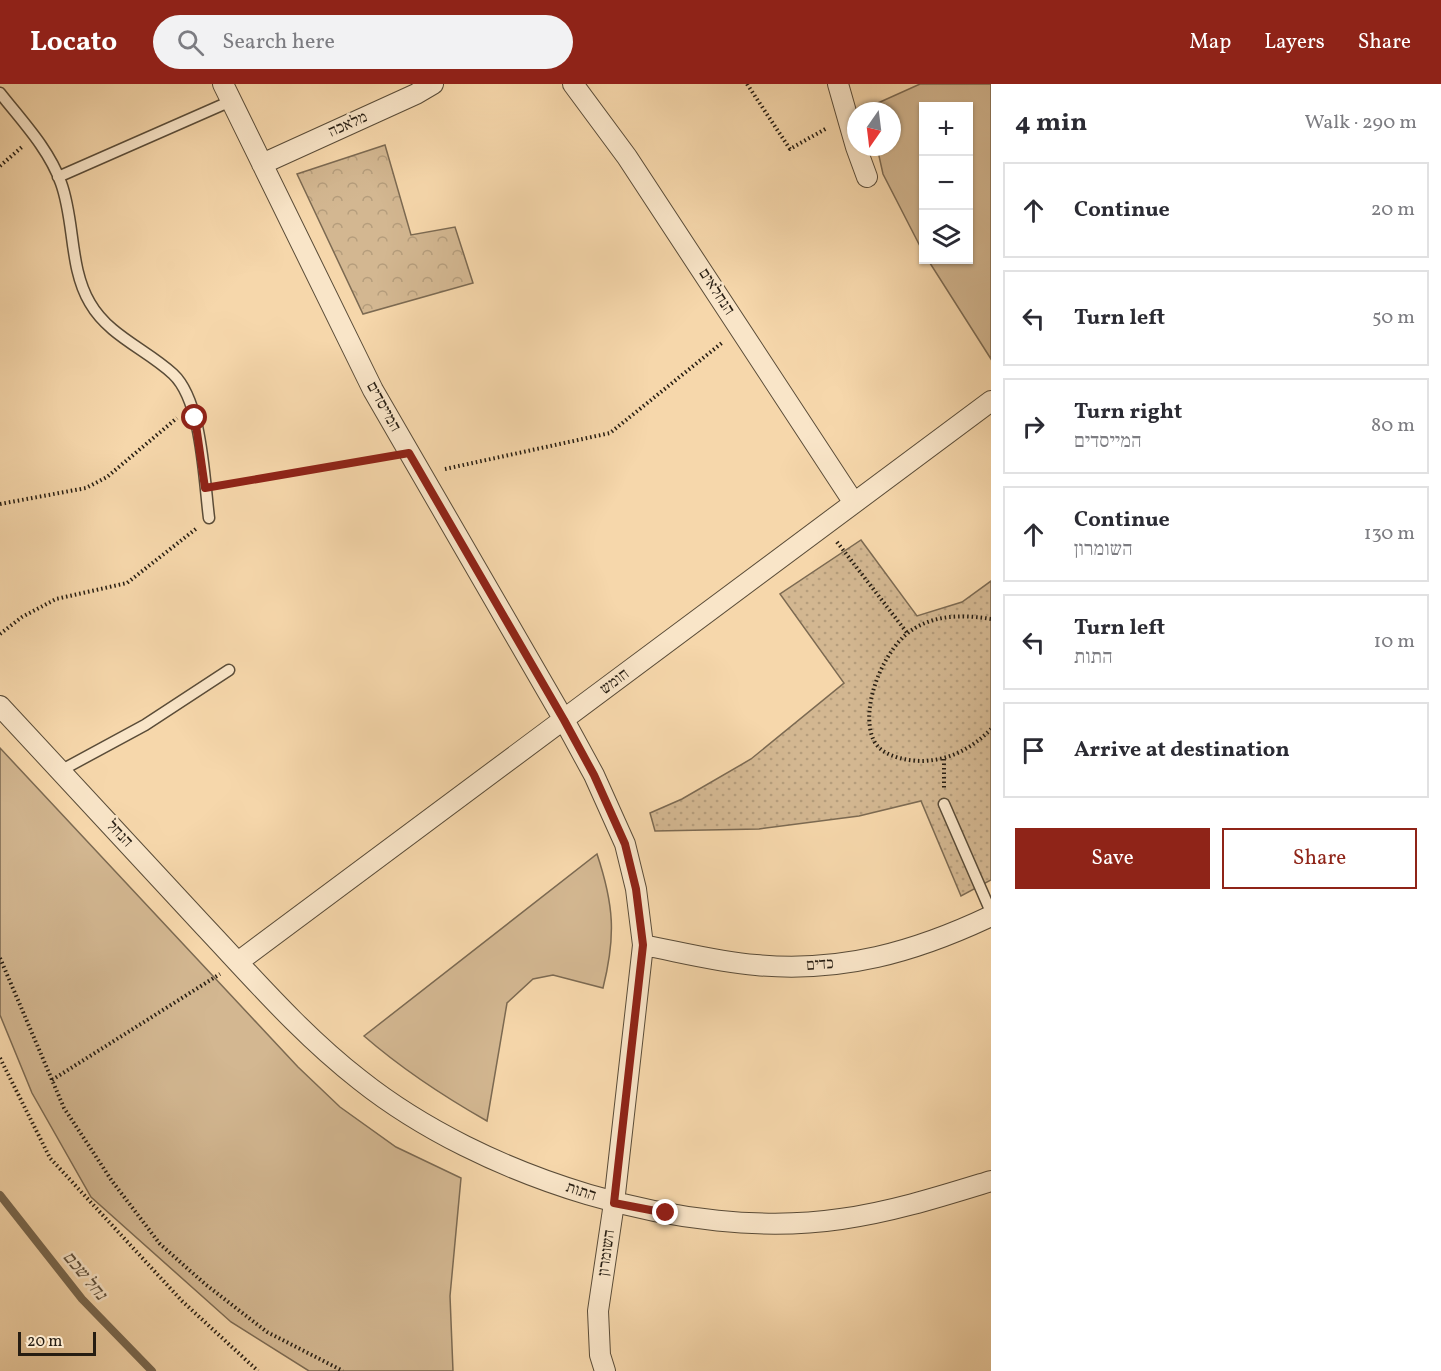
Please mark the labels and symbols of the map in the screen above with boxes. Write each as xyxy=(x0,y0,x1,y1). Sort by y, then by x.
north arrow xyxy=(847,102,901,156)
street label: מלאכה xyxy=(325,107,371,143)
street label: הנחלאים xyxy=(693,264,739,320)
street label: המייסדים xyxy=(360,378,406,436)
route start xyxy=(181,404,207,430)
street label: חומש xyxy=(596,664,634,700)
street label: הנחל xyxy=(101,815,137,853)
street label: כדים xyxy=(805,953,835,977)
street label: התות xyxy=(563,1177,599,1207)
route end xyxy=(652,1199,678,1225)
street label: השומרון xyxy=(593,1228,621,1278)
water label: נחל שכם xyxy=(56,1246,113,1307)
scale bar xyxy=(18,1329,96,1356)

